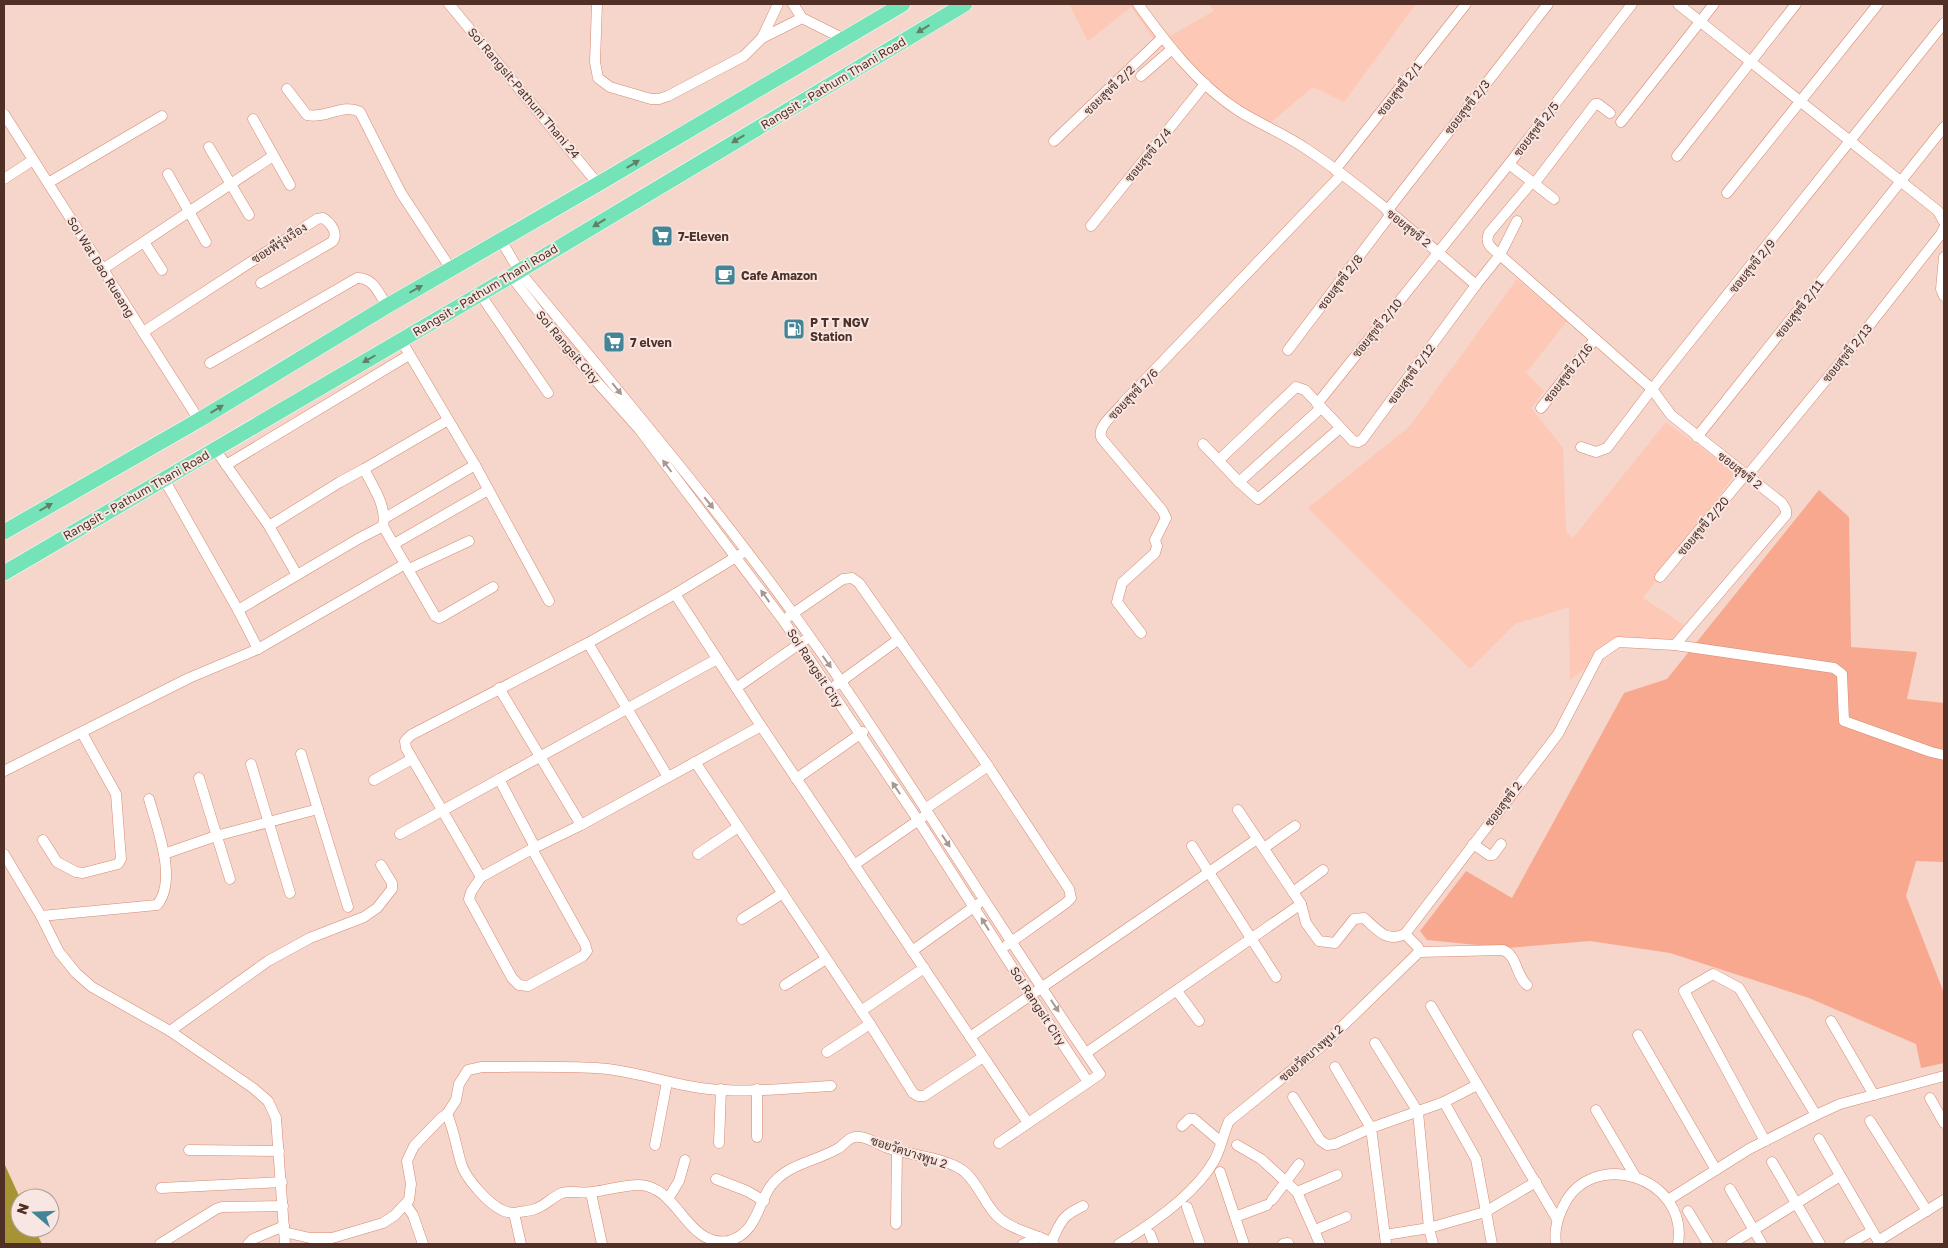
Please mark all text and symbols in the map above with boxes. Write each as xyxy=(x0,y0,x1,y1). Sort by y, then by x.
street label: Soi Rangsit-Pathum Thani 24 xyxy=(465,24,583,162)
one-way arrow xyxy=(916,24,929,33)
street label: Rangsit - Pathum Thani Road xyxy=(758,34,908,132)
street label: ซอยสุขขี 2/1 xyxy=(1373,59,1426,120)
street label: ซอยสุขขี 2/2 xyxy=(1080,62,1139,119)
street label: ซอยสุขขี 2/3 xyxy=(1441,77,1495,139)
street label: ซอยสุขขี 2/5 xyxy=(1510,99,1564,161)
street label: ซอยสุขขี 2/4 xyxy=(1122,125,1176,186)
one-way arrow xyxy=(732,135,745,144)
one-way arrow xyxy=(626,159,639,168)
street label: ซอยสุขขี 2 xyxy=(1383,206,1434,252)
street label: Soi Wat Dao Rueang xyxy=(64,214,138,320)
one-way arrow xyxy=(592,218,605,227)
street label: ซอยพีรุ่งเรือง xyxy=(248,219,311,268)
supermarket icon: 7-Eleven xyxy=(650,224,674,248)
place label: 7-Eleven xyxy=(678,229,729,244)
street label: ซอยสุขขี 2/9 xyxy=(1726,236,1780,297)
street label: Rangsit - Pathum Thani Road xyxy=(410,241,560,339)
street label: ซอยสุขขี 2/8 xyxy=(1314,251,1367,314)
cafe icon: Cafe Amazon xyxy=(713,263,737,287)
place label: Cafe Amazon xyxy=(741,268,817,283)
street label: ซอยสุขขี 2/11 xyxy=(1772,277,1828,342)
one-way arrow xyxy=(409,285,424,293)
street label: ซอยสุขขี 2/10 xyxy=(1349,295,1407,362)
street label: Soi Rangsit City xyxy=(533,307,603,387)
place label: P T T NGV Station xyxy=(810,315,869,344)
fuel station icon: P T T NGV Station xyxy=(782,317,806,341)
street label: ซอยสุขขี 2/13 xyxy=(1819,321,1877,387)
supermarket icon: 7 elven xyxy=(602,330,626,354)
place label: 7 elven xyxy=(630,335,672,350)
street label: ซอยสุขขี 2/16 xyxy=(1540,340,1597,407)
street label: ซอยสุขขี 2/12 xyxy=(1384,341,1440,408)
one-way arrow xyxy=(362,355,375,364)
street label: ซอยสุขขี 2/6 xyxy=(1105,365,1163,424)
one-way arrow xyxy=(611,383,622,396)
one-way arrow xyxy=(211,404,224,413)
street label: Rangsit - Pathum Thani Road xyxy=(60,447,212,543)
street label: ซอยสุขขี 2 xyxy=(1713,448,1765,494)
one-way arrow xyxy=(662,460,673,473)
street label: ซอยสุขขี 2/20 xyxy=(1674,493,1734,560)
one-way arrow xyxy=(704,497,715,510)
one-way arrow xyxy=(39,503,53,512)
one-way arrow xyxy=(760,589,770,603)
street label: Soi Rangsit City xyxy=(784,626,846,711)
one-way arrow xyxy=(822,655,832,669)
street label: ซอยสุขขี 2 xyxy=(1481,779,1526,831)
one-way arrow xyxy=(891,781,900,795)
one-way arrow xyxy=(941,834,951,847)
one-way arrow xyxy=(980,917,989,931)
street label: Soi Rangsit City xyxy=(1007,964,1069,1049)
one-way arrow xyxy=(1050,999,1060,1012)
street label: ซอยวัดบางพูน 2 xyxy=(1276,1021,1347,1086)
street label: ซอยวัดบางพูน 2 xyxy=(868,1133,949,1172)
north arrow xyxy=(10,1188,60,1238)
text: N xyxy=(12,1201,32,1216)

